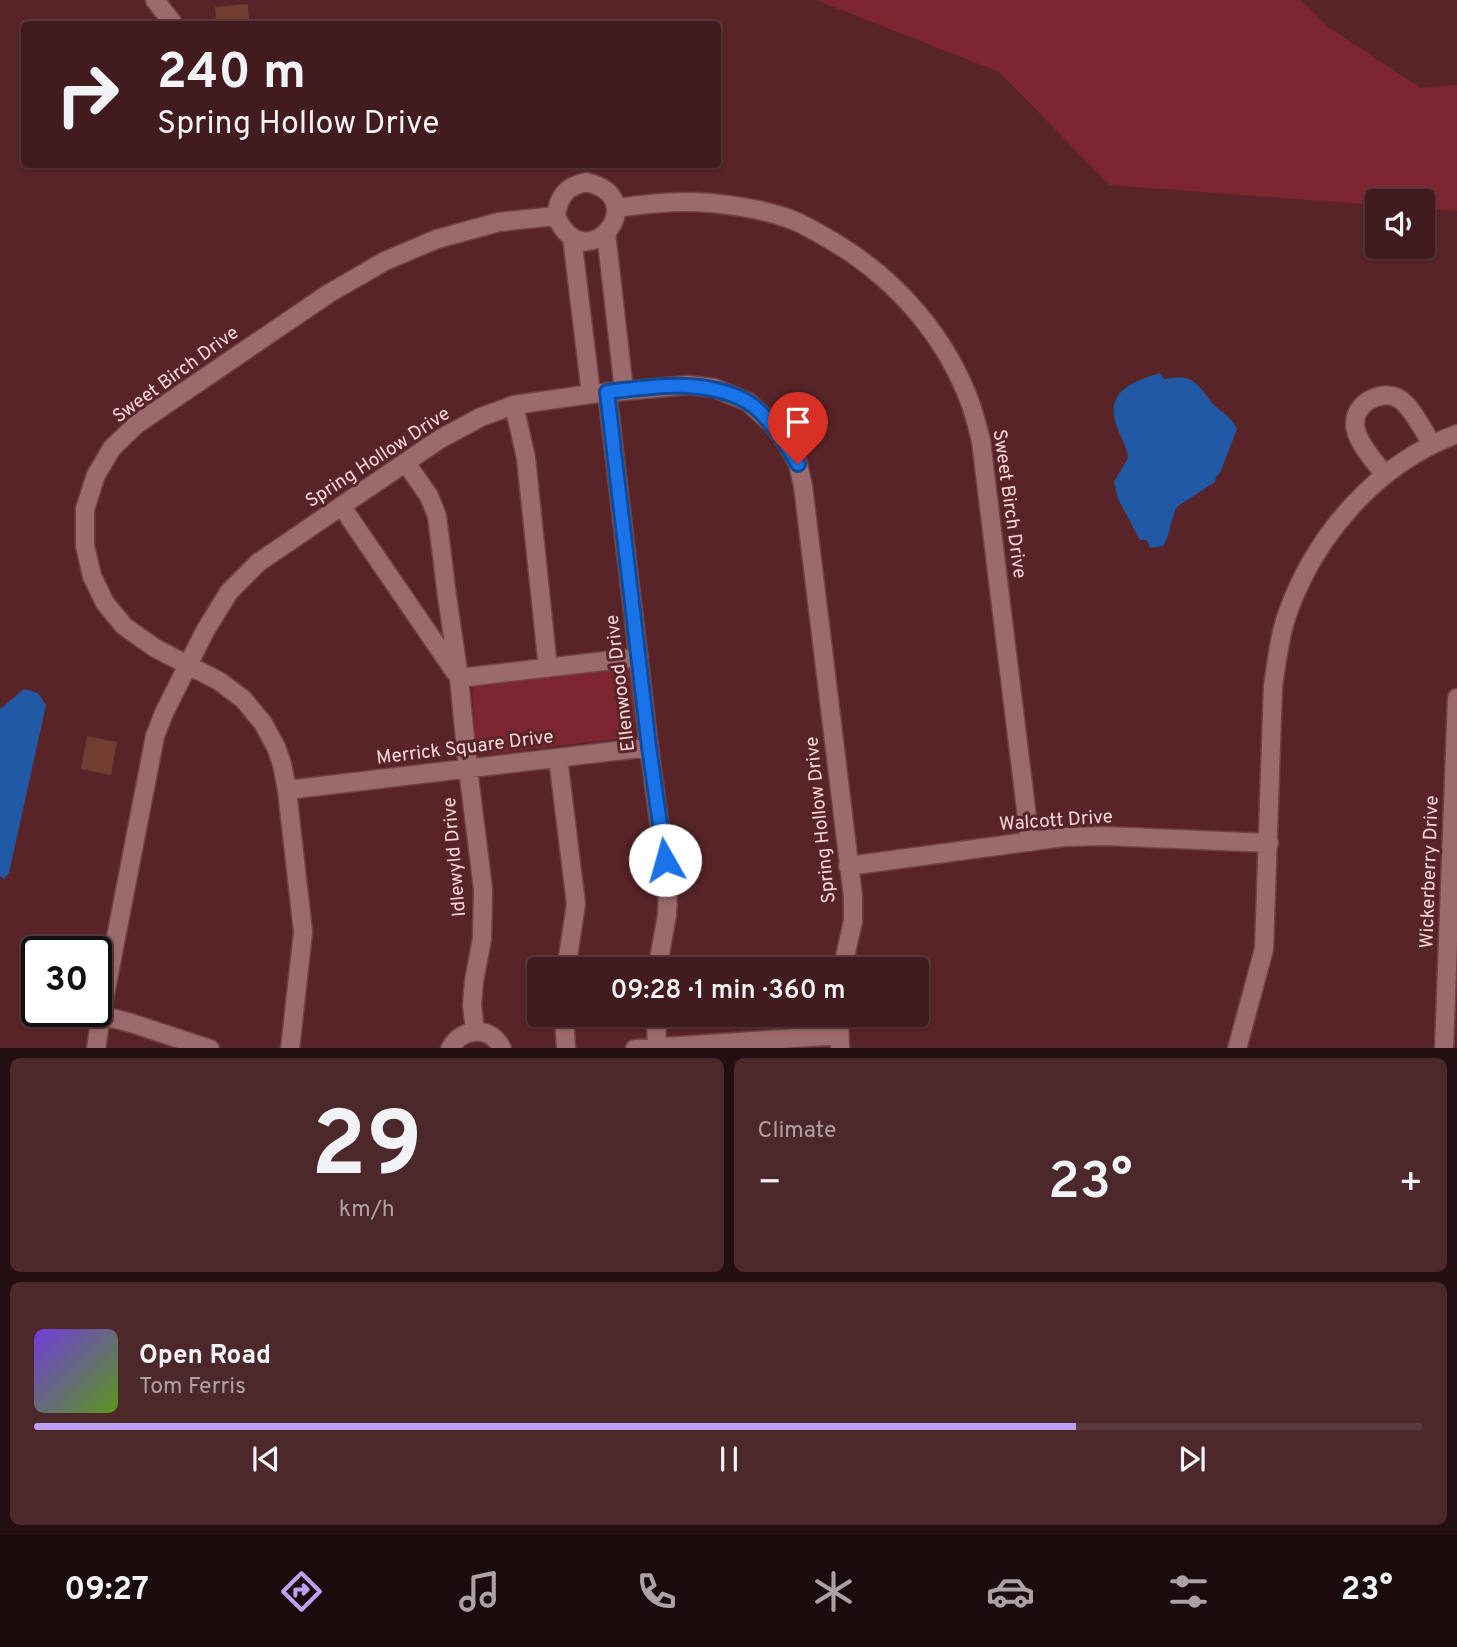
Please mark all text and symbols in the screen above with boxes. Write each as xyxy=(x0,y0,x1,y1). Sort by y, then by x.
text: 240 m xyxy=(157,44,306,106)
icon: right xyxy=(42,49,133,140)
text: Spring Hollow Drive xyxy=(157,105,439,145)
map controls xyxy=(1365,189,1435,259)
button: sound xyxy=(1365,189,1435,259)
street label: Sweet Birch Drive xyxy=(108,321,244,429)
pin xyxy=(768,392,828,464)
street label: Spring Hollow Drive xyxy=(301,402,455,514)
icon: arrive xyxy=(779,403,817,441)
street label: Sweet Birch Drive xyxy=(987,428,1031,580)
street label: Ellenwood Drive xyxy=(601,613,641,753)
street label: Merrick Square Drive xyxy=(375,725,555,771)
street label: Spring Hollow Drive xyxy=(800,735,842,905)
street label: Wickerberry Drive xyxy=(1415,795,1445,949)
street label: Idlewyld Drive xyxy=(438,796,472,918)
street label: Walcott Drive xyxy=(998,805,1114,837)
position arrow xyxy=(628,823,702,897)
speed limit sign: 30 xyxy=(21,936,112,1027)
text: 09:28 · 1 min · 360 m xyxy=(610,975,846,1008)
text: 29 xyxy=(311,1093,423,1208)
text: Climate xyxy=(758,1117,836,1146)
text: 23° xyxy=(1048,1151,1133,1217)
text: − xyxy=(758,1160,782,1209)
text: + xyxy=(1398,1160,1423,1209)
text: km/h xyxy=(339,1196,395,1225)
text: Open Road xyxy=(139,1340,271,1373)
text: Tom Ferris xyxy=(139,1373,246,1402)
icon: previous xyxy=(247,1440,285,1478)
icon: pause xyxy=(710,1440,748,1478)
icon: next xyxy=(1173,1440,1211,1478)
icon: directions xyxy=(277,1567,326,1616)
icon: music xyxy=(455,1567,504,1616)
icon: phone xyxy=(632,1567,681,1616)
icon: climate xyxy=(809,1567,858,1616)
icon: car xyxy=(986,1567,1035,1616)
icon: filters xyxy=(1164,1567,1213,1616)
text: 09:27 xyxy=(64,1571,149,1611)
text: 23° xyxy=(1341,1571,1393,1611)

